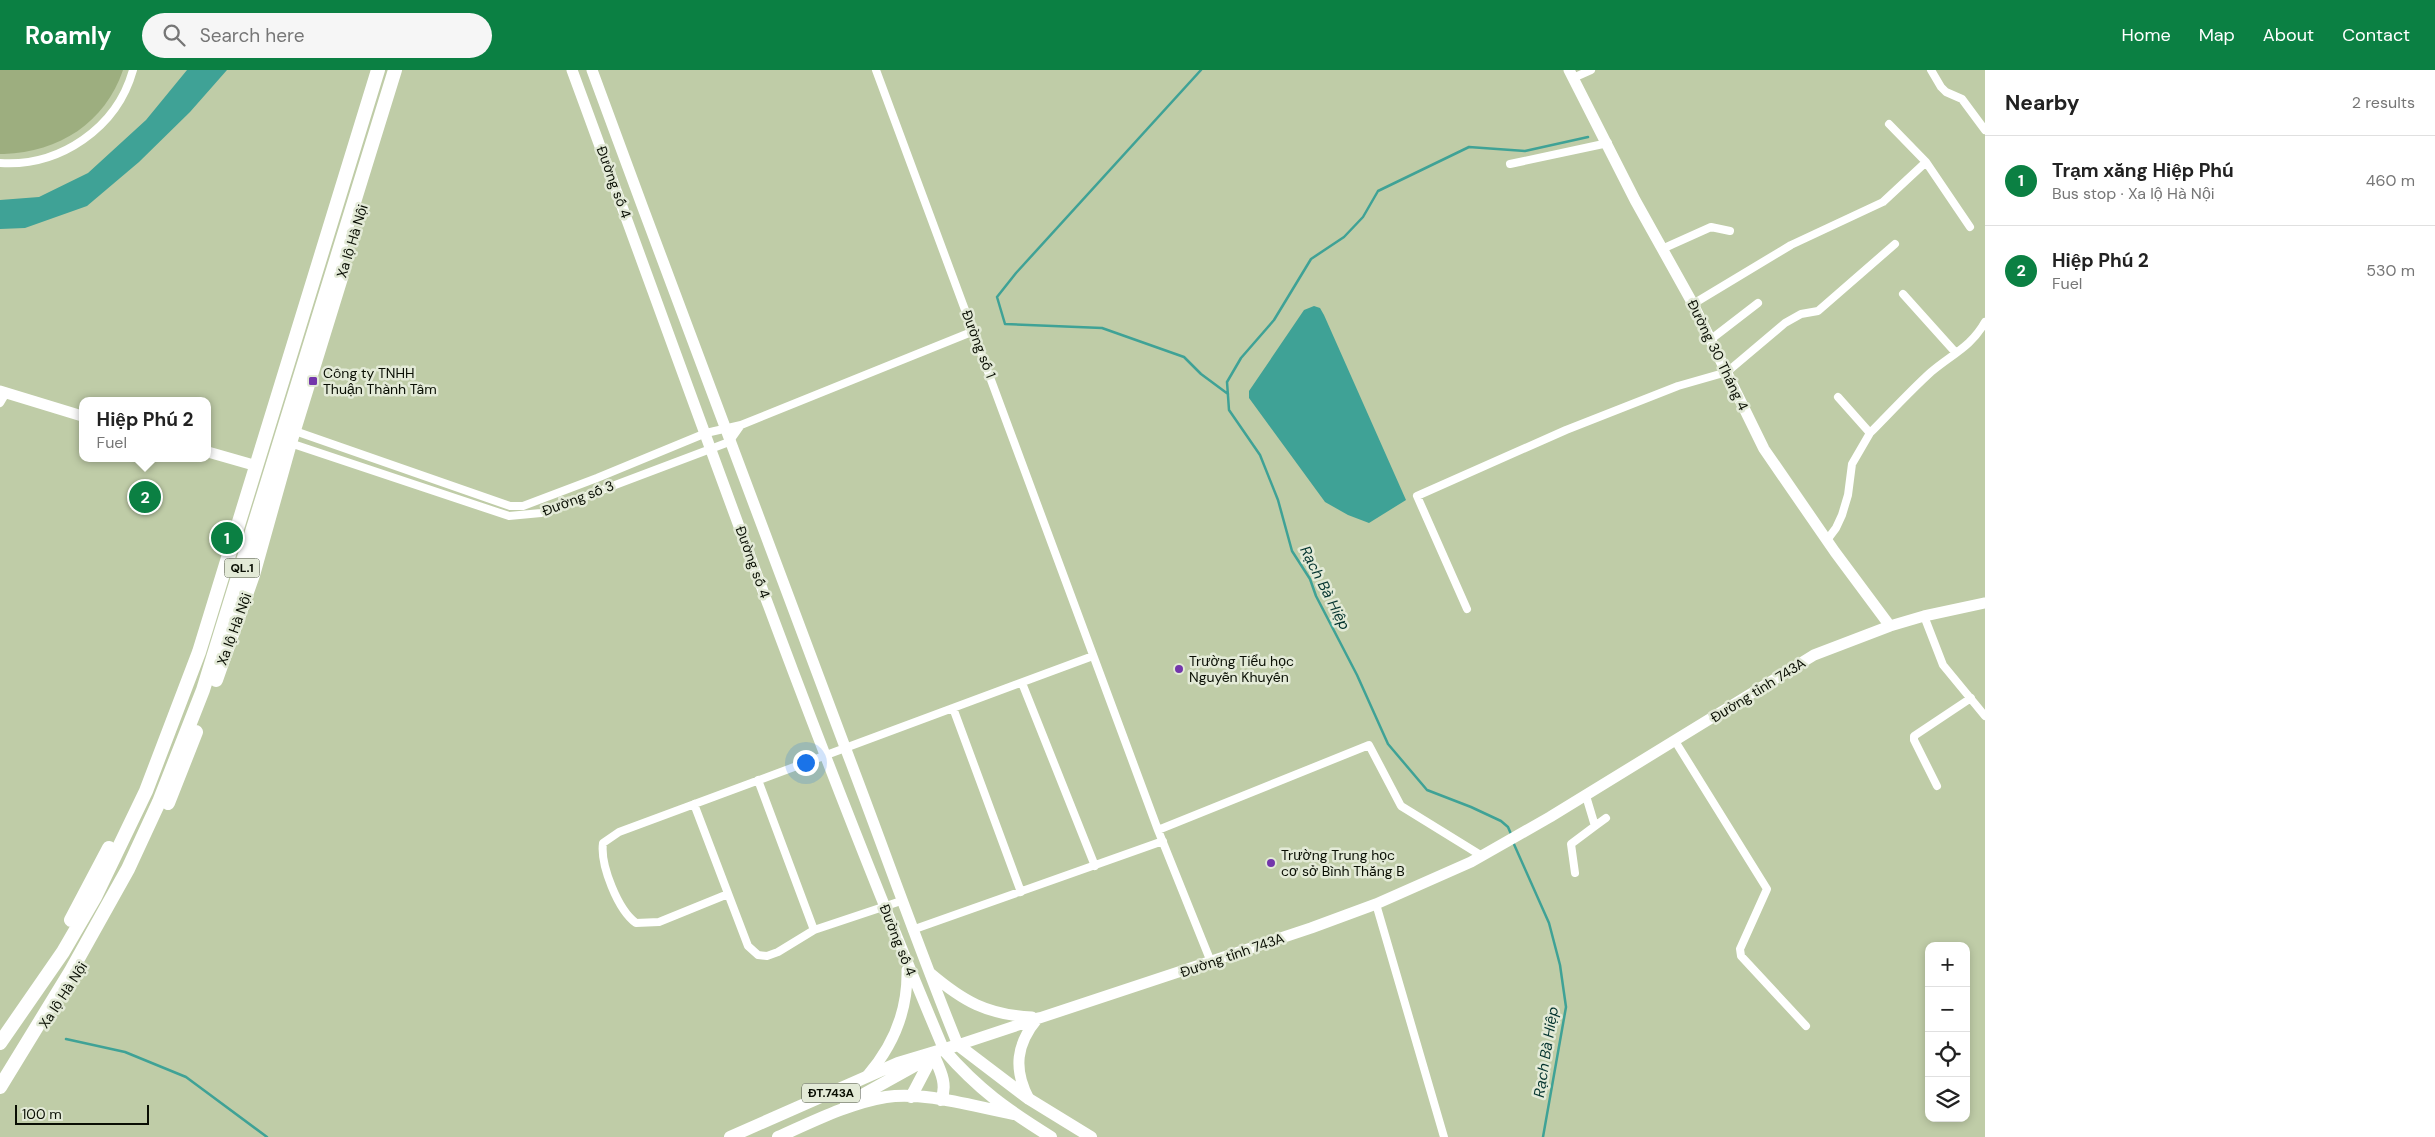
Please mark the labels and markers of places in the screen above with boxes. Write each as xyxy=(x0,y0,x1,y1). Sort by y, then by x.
place label: Công ty TNHH Thuận Thành Tâm xyxy=(323,364,437,398)
marker: Công ty TNHH Thuận Thành Tâm xyxy=(307,375,319,387)
pin: 2 xyxy=(129,478,161,516)
pin: 1 xyxy=(211,519,243,557)
place label: Trường Tiểu học Nguyễn Khuyến xyxy=(1189,652,1294,686)
marker: Trường Tiểu học Nguyễn Khuyến xyxy=(1173,663,1185,675)
place label: Trường Trung học cơ sở Bình Thắng B xyxy=(1281,846,1405,880)
marker: Trường Trung học cơ sở Bình Thắng B xyxy=(1265,857,1277,869)

